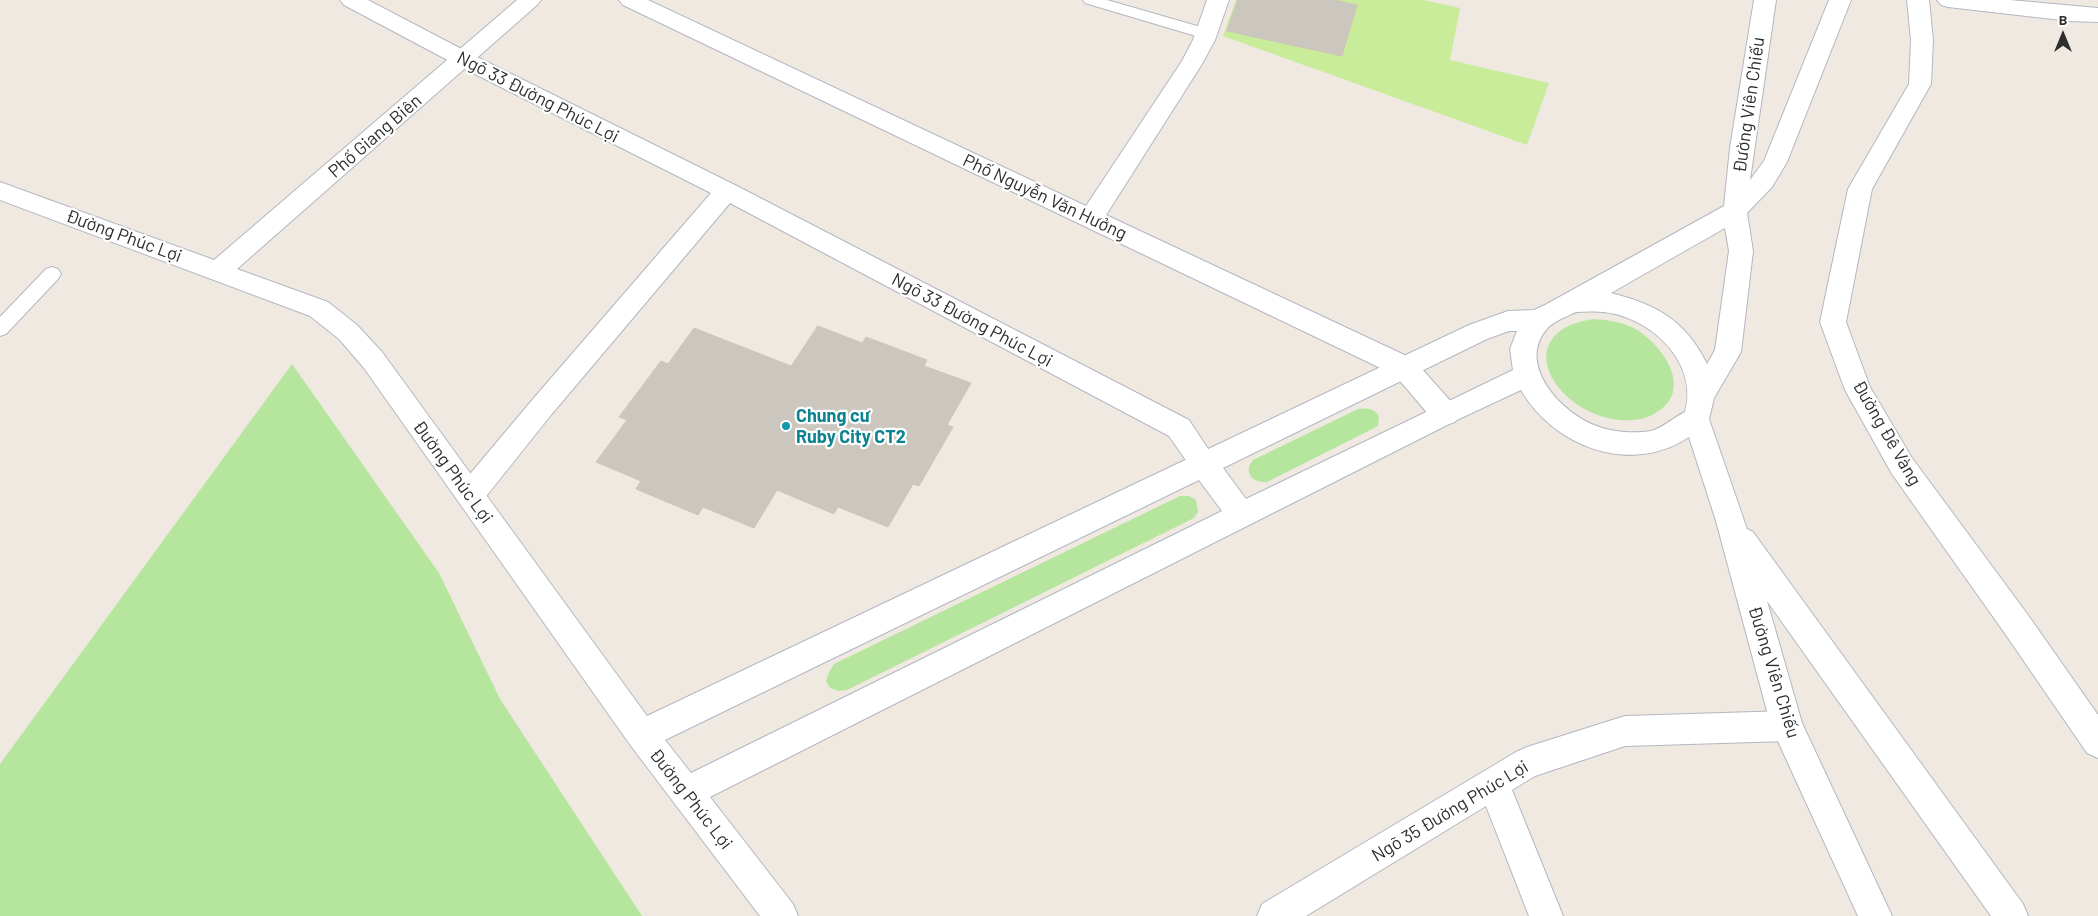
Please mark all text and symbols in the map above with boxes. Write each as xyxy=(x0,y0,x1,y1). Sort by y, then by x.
north arrow xyxy=(2038,10,2088,60)
text: B xyxy=(2059,11,2067,28)
street label: Đường Viên Chiếu xyxy=(1729,36,1769,174)
street label: Ngõ 33 Đường Phúc Lợi xyxy=(453,47,623,147)
street label: Phố Giang Biên xyxy=(324,90,426,182)
street label: Phố Nguyễn Văn Hưởng xyxy=(960,149,1130,245)
street label: Đường Phúc Lợi xyxy=(63,205,185,267)
street label: Ngõ 33 Đường Phúc Lợi xyxy=(888,268,1056,372)
street label: Đường Đê Vàng xyxy=(1848,376,1926,490)
place label: Chung cư Ruby City CT2 xyxy=(796,405,906,448)
street label: Đường Phúc Lợi xyxy=(408,416,498,528)
marker: Chung cư Ruby City CT2 xyxy=(780,420,792,432)
street label: Đường Viên Chiếu xyxy=(1744,603,1804,741)
street label: Đường Phúc Lợi xyxy=(645,744,737,854)
street label: Ngõ 35 Đường Phúc Lợi xyxy=(1368,756,1532,866)

